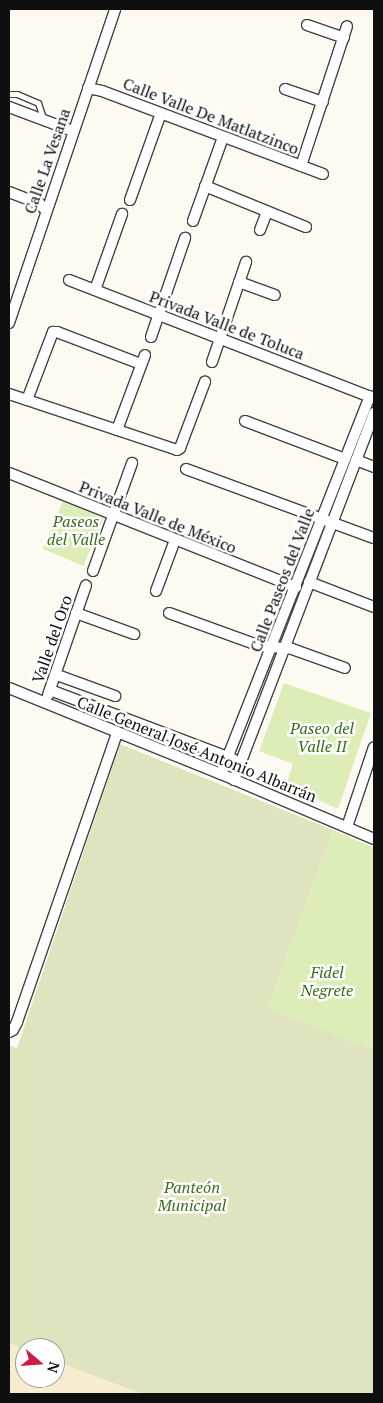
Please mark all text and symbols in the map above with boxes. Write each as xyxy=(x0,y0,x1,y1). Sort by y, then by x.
street label: Calle Valle De Matlatzinco xyxy=(120,73,302,159)
street label: Calle La Vesana xyxy=(20,105,74,217)
street label: Privada Valle de Toluca xyxy=(147,286,307,364)
street label: Privada Valle de México xyxy=(76,477,240,557)
street label: Calle Paseos del Valle xyxy=(246,505,318,655)
park label: Paseos del Valle xyxy=(47,511,105,549)
street label: Valle del Oro xyxy=(28,592,76,686)
street label: Calle General José Antonio Albarrán xyxy=(74,692,320,806)
park label: Paseo del Valle II xyxy=(290,718,354,756)
park label: Fidel Negrete xyxy=(301,962,353,1000)
park label: Panteón Municipal xyxy=(158,1177,226,1215)
north arrow xyxy=(15,1338,65,1388)
text: N xyxy=(43,1359,64,1375)

